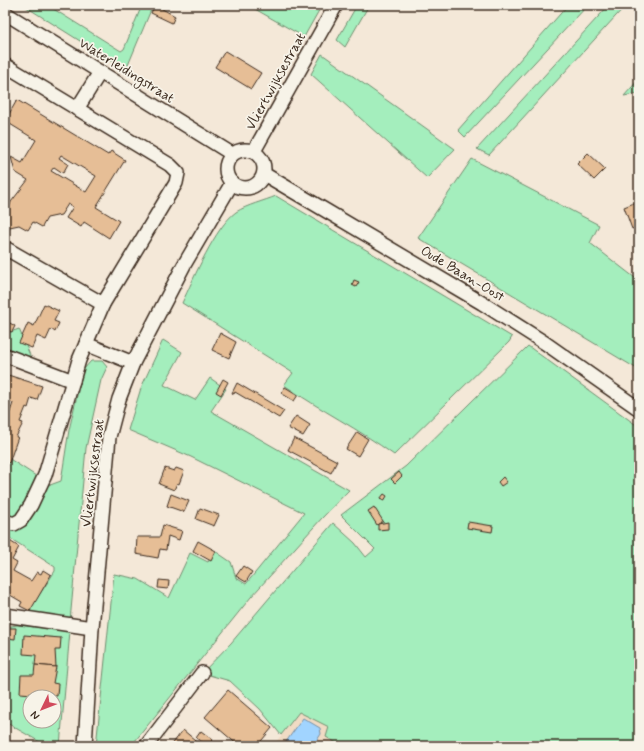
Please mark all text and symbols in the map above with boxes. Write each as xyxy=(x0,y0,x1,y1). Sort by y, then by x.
street label: Vliertwijksestraat xyxy=(242,30,310,133)
street label: Waterleidingstraat xyxy=(75,34,178,108)
street label: Oude Baan-Oost xyxy=(417,242,508,306)
street label: Vliertwijksestraat xyxy=(77,418,109,528)
north arrow xyxy=(22,689,62,729)
text: N xyxy=(28,708,43,723)

